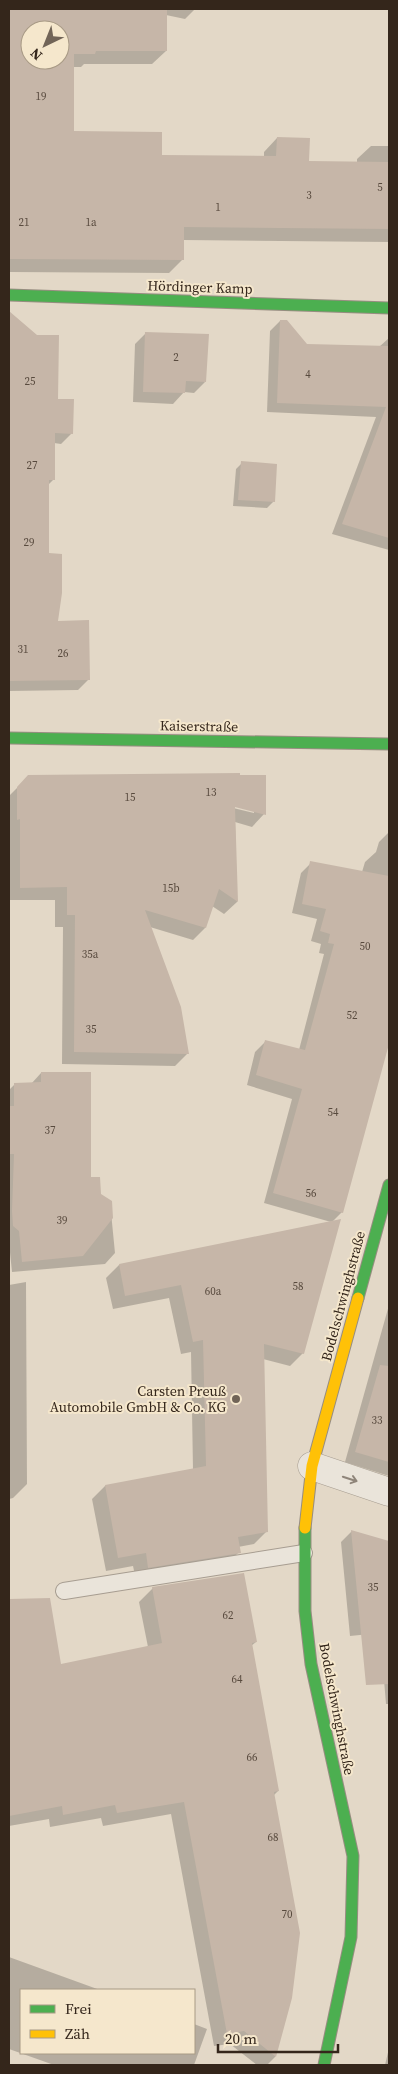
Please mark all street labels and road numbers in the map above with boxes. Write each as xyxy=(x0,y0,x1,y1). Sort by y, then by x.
street label: Hördinger Kamp xyxy=(147,275,253,299)
street label: Kaiserstraße xyxy=(160,715,238,737)
street label: Bodelschwinghstraße xyxy=(316,1229,370,1363)
street label: Bodelschwinghstraße xyxy=(314,1641,360,1777)

